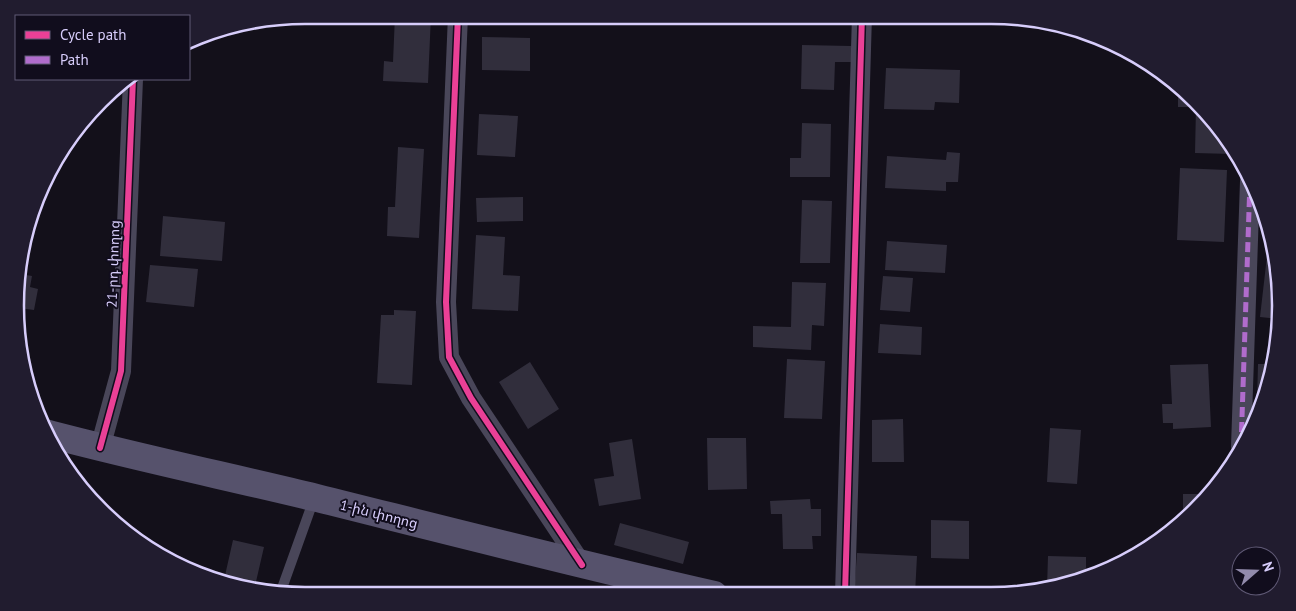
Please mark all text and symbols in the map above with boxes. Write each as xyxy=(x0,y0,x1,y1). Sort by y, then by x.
legend xyxy=(15,15,190,80)
text: Cycle path xyxy=(60,25,126,44)
text: Path xyxy=(60,50,89,69)
street label: 21-րդ փողոց xyxy=(102,220,124,308)
street label: 1-ին փողոց xyxy=(338,496,420,532)
north arrow xyxy=(1231,546,1281,596)
text: N xyxy=(1258,559,1278,574)

